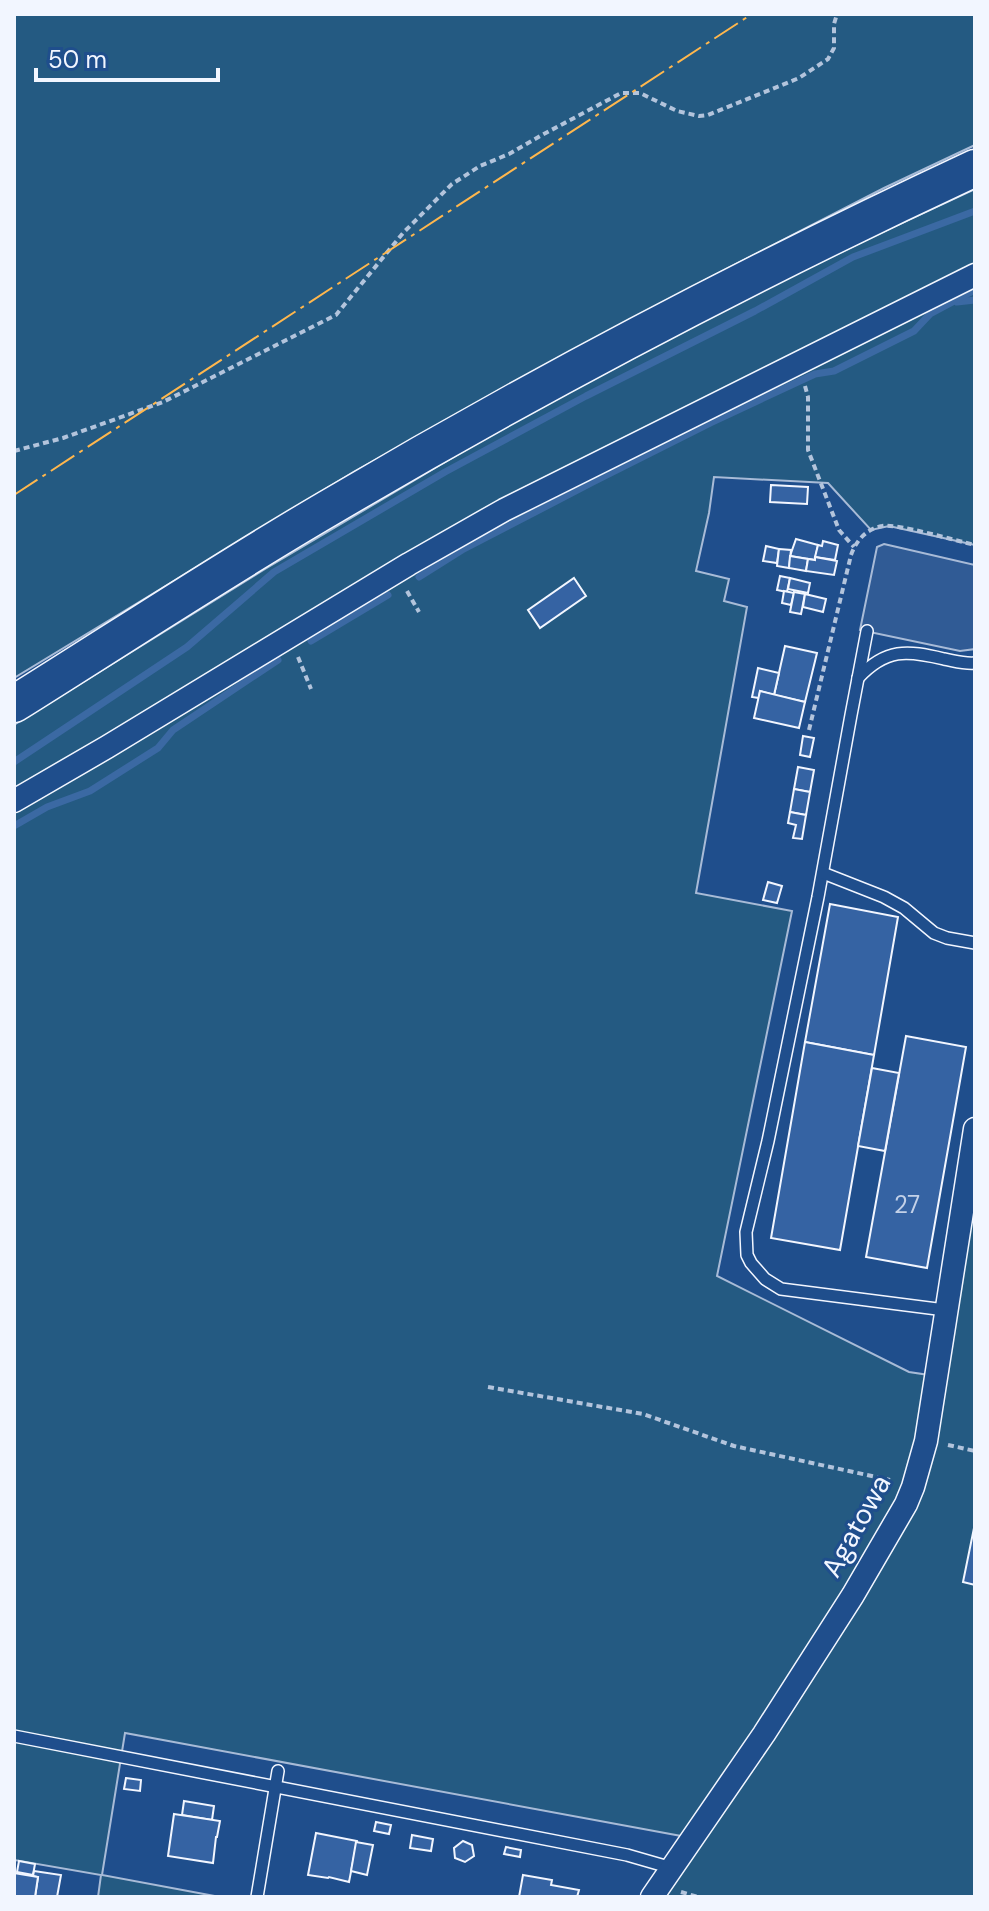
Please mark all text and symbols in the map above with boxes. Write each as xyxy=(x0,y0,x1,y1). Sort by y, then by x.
scale bar xyxy=(36,32,218,82)
text: 50 m xyxy=(48,44,107,75)
house number: 27 xyxy=(894,1189,920,1220)
street label: Agatowa xyxy=(813,1468,899,1584)

